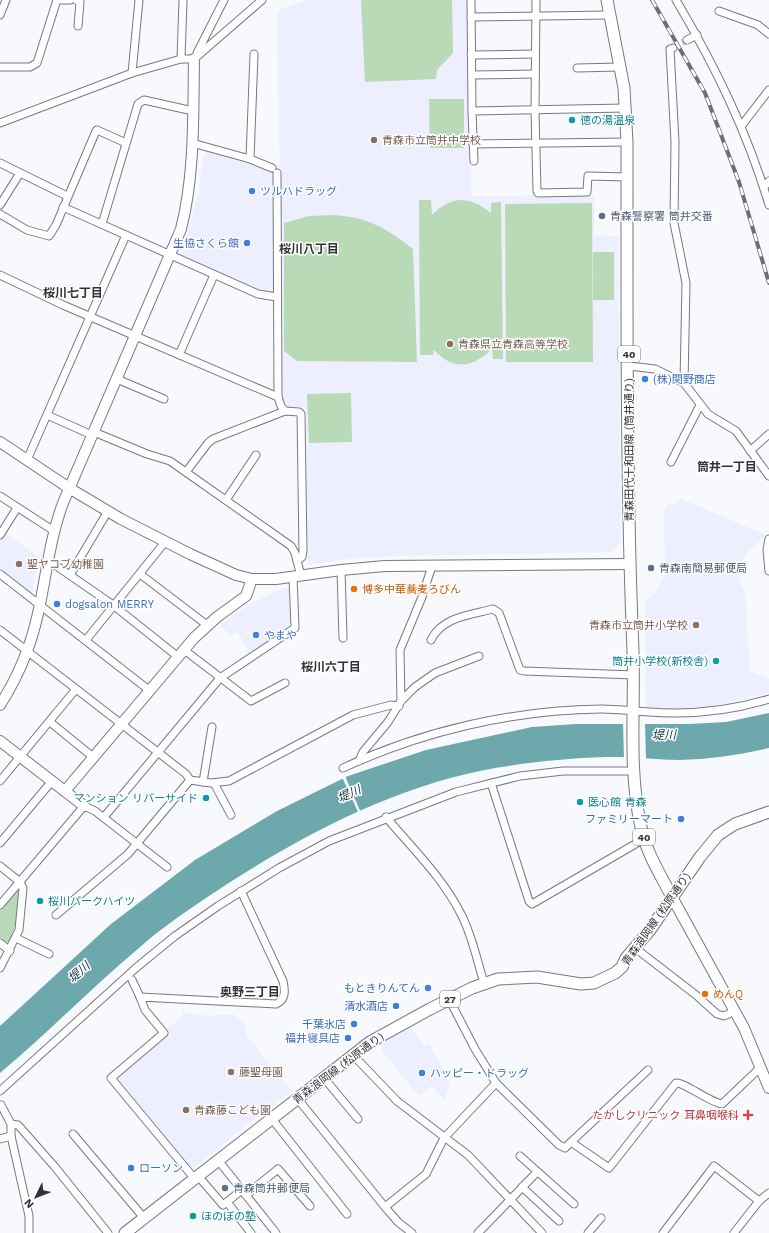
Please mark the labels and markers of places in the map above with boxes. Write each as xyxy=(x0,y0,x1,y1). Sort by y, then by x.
place label: 徳の湯温泉 xyxy=(580,114,636,127)
marker: 徳の湯温泉 xyxy=(567,115,577,125)
place label: 青森市立筒井中学校 xyxy=(382,134,481,147)
marker: 青森市立筒井中学校 xyxy=(369,135,379,145)
place label: ツルハドラッグ xyxy=(260,185,337,198)
marker: ツルハドラッグ xyxy=(247,186,257,196)
place label: 青森警察署 筒井交番 xyxy=(610,210,713,223)
marker: 青森警察署 筒井交番 xyxy=(597,211,607,221)
place label: 生協さくら館 xyxy=(173,237,239,250)
marker: 生協さくら館 xyxy=(242,238,252,248)
place label: 青森県立青森高等学校 xyxy=(458,338,568,351)
marker: 青森県立青森高等学校 xyxy=(445,339,455,349)
place label: (株)関野商店 xyxy=(653,373,716,386)
marker: (株)関野商店 xyxy=(640,374,650,384)
place label: 聖ヤコブ幼稚園 xyxy=(27,558,104,571)
marker: 聖ヤコブ幼稚園 xyxy=(14,559,24,569)
place label: 青森南簡易郵便局 xyxy=(659,562,747,575)
marker: 青森南簡易郵便局 xyxy=(646,563,656,573)
place label: 博多中華蕎麦ろびん xyxy=(362,583,461,596)
marker: 博多中華蕎麦ろびん xyxy=(349,584,359,594)
place label: dogsalon MERRY xyxy=(65,598,155,611)
marker: dogsalon MERRY xyxy=(52,599,62,609)
place label: 青森市立筒井小学校 xyxy=(589,619,688,632)
marker: 青森市立筒井小学校 xyxy=(691,620,701,630)
place label: やまや xyxy=(264,629,297,642)
marker: やまや xyxy=(251,630,261,640)
place label: 筒井小学校(新校舎) xyxy=(612,655,708,668)
marker: 筒井小学校(新校舎) xyxy=(711,656,721,666)
place label: マンション リバーサイド xyxy=(73,792,198,805)
marker: マンション リバーサイド xyxy=(201,793,211,803)
place label: 医心館 青森 xyxy=(588,796,647,809)
marker: 医心館 青森 xyxy=(575,797,585,807)
place label: ファミリーマート xyxy=(585,813,673,826)
marker: ファミリーマート xyxy=(676,814,686,824)
place label: 桜川パークハイツ xyxy=(48,895,135,908)
marker: 桜川パークハイツ xyxy=(35,896,45,906)
place label: もときりんてん xyxy=(344,982,420,995)
marker: もときりんてん xyxy=(423,983,433,993)
place label: めんQ xyxy=(713,988,743,1001)
marker: めんQ xyxy=(700,989,710,999)
place label: 清水酒店 xyxy=(344,1000,388,1013)
marker: 清水酒店 xyxy=(391,1001,401,1011)
place label: 千葉氷店 xyxy=(302,1018,346,1031)
marker: 千葉氷店 xyxy=(349,1019,359,1029)
place label: 福井寝具店 xyxy=(285,1032,340,1045)
marker: 福井寝具店 xyxy=(343,1033,353,1043)
place label: 藤聖母園 xyxy=(239,1066,283,1079)
marker: 藤聖母園 xyxy=(226,1067,236,1077)
place label: ハッピー・ドラッグ xyxy=(430,1067,529,1080)
marker: ハッピー・ドラッグ xyxy=(417,1068,427,1078)
place label: 青森藤こども園 xyxy=(194,1104,271,1117)
marker: 青森藤こども園 xyxy=(181,1105,191,1115)
place label: たかしクリニック 耳鼻咽喉科 xyxy=(592,1109,739,1122)
marker: たかしクリニック 耳鼻咽喉科 xyxy=(742,1109,754,1121)
place label: ローソン xyxy=(139,1162,183,1175)
marker: ローソン xyxy=(126,1163,136,1173)
place label: 青森筒井郵便局 xyxy=(233,1182,310,1195)
marker: 青森筒井郵便局 xyxy=(220,1183,230,1193)
place label: ほのぼの塾 xyxy=(201,1210,256,1223)
marker: ほのぼの塾 xyxy=(188,1211,198,1221)

